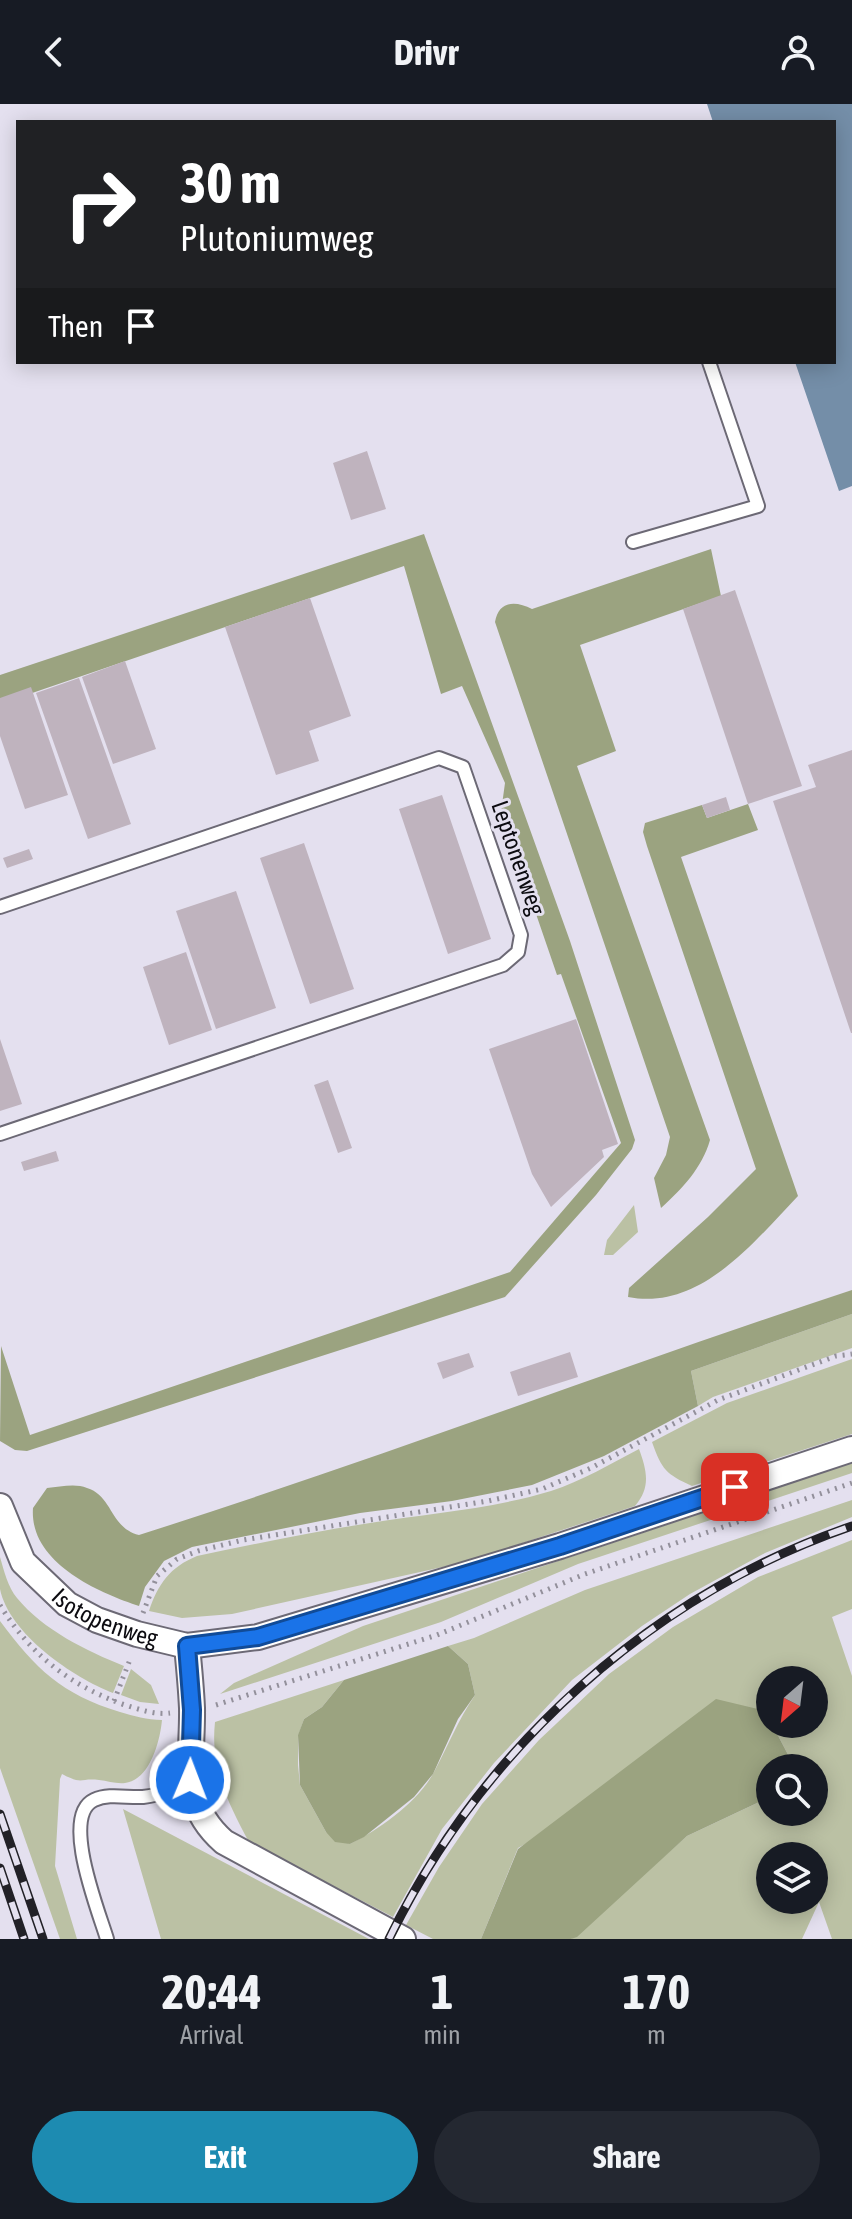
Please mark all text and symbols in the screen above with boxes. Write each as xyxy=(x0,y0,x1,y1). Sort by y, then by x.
icon: back xyxy=(32,30,76,74)
icon: person xyxy=(776,30,820,74)
text: Drivr xyxy=(394,31,458,73)
text: 30 m xyxy=(180,151,281,215)
icon: right xyxy=(48,152,152,256)
text: Plutoniumweg xyxy=(180,217,374,259)
icon: arrive xyxy=(119,304,163,348)
text: Then xyxy=(48,309,103,343)
street label: Leptonenweg xyxy=(486,797,551,919)
pin xyxy=(701,1453,769,1521)
icon: arrive xyxy=(713,1465,757,1509)
street label: Isotopenweg xyxy=(47,1583,161,1652)
north arrow xyxy=(756,1666,828,1738)
map controls xyxy=(756,1666,828,1914)
position arrow xyxy=(148,1738,232,1822)
button: search xyxy=(756,1754,828,1826)
button: layers xyxy=(756,1842,828,1914)
text: 20:44 xyxy=(162,1964,262,2019)
text: 1 xyxy=(431,1964,453,2019)
text: 170 xyxy=(623,1964,690,2019)
text: Arrival xyxy=(180,2020,243,2050)
text: min xyxy=(423,2020,461,2050)
text: m xyxy=(647,2020,666,2050)
button: Exit xyxy=(32,2111,418,2203)
button: Share xyxy=(434,2111,820,2203)

